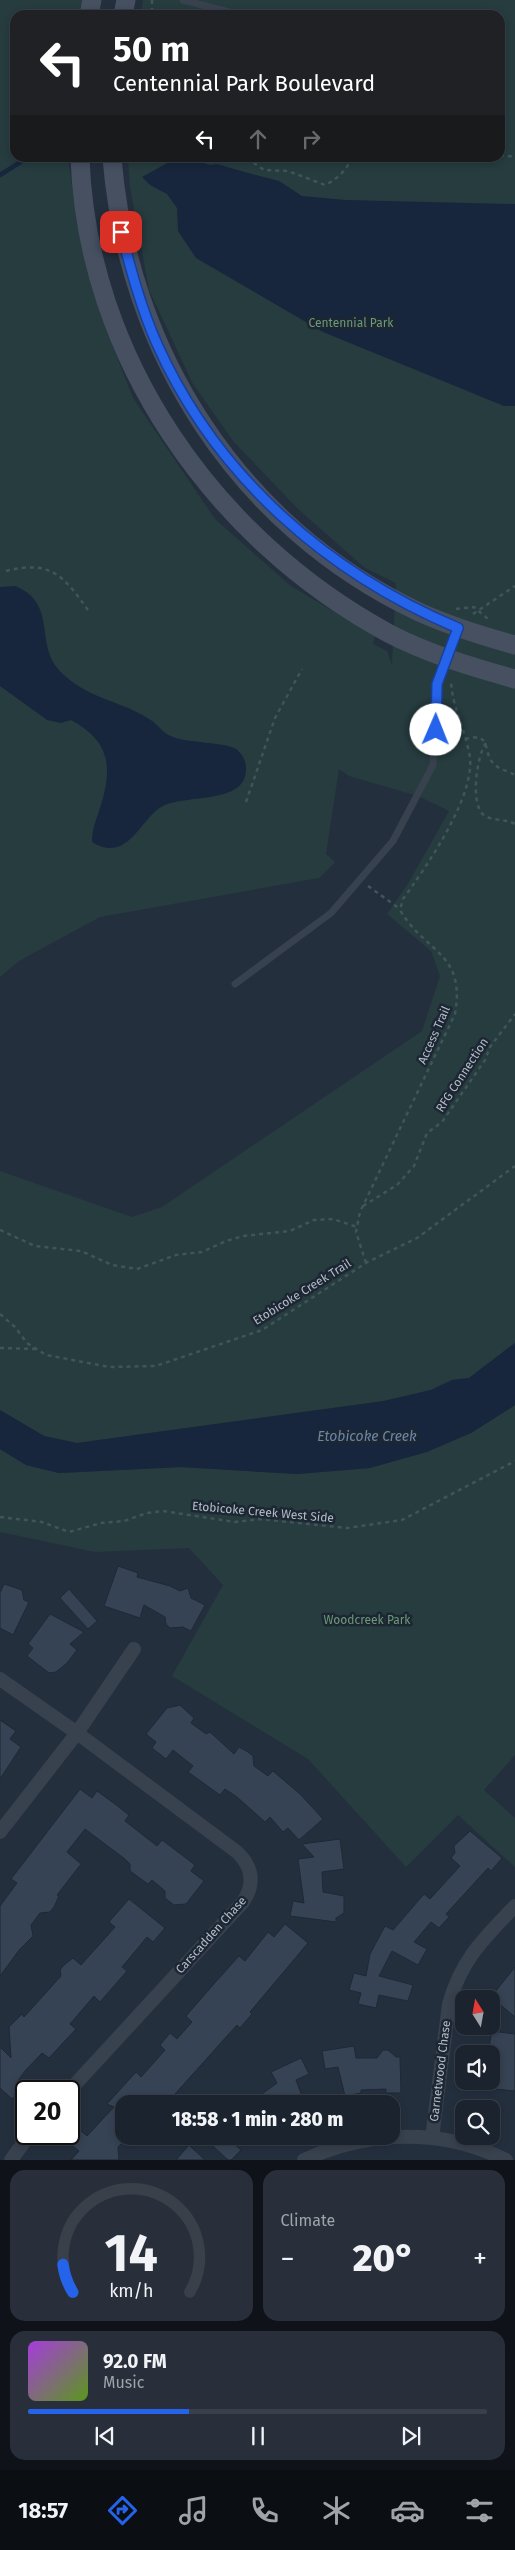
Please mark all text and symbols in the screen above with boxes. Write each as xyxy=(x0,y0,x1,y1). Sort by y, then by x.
text: 50 m xyxy=(113,28,190,70)
icon: left xyxy=(30,30,95,95)
text: Centennial Park Boulevard xyxy=(113,70,375,97)
icon: left xyxy=(191,125,219,153)
icon: ahead xyxy=(244,125,272,153)
icon: right xyxy=(297,125,325,153)
pin xyxy=(100,211,142,253)
icon: arrive xyxy=(107,218,135,246)
park label: Centennial Park xyxy=(309,316,394,330)
position arrow xyxy=(409,703,461,755)
street label: Access Trail xyxy=(415,1003,453,1066)
street label: RFG Connection xyxy=(433,1035,491,1115)
street label: Etobicoke Creek Trail xyxy=(250,1256,354,1328)
water label: Etobicoke Creek xyxy=(317,1428,417,1445)
street label: Etobicoke Creek West Side xyxy=(191,1499,335,1525)
park label: Woodcreek Park xyxy=(323,1613,411,1627)
street label: Carscadden Chase xyxy=(173,1894,249,1976)
north arrow xyxy=(455,1990,500,2035)
map controls xyxy=(455,1990,500,2145)
street label: Garnetwood Chase xyxy=(427,2020,453,2122)
button: sound xyxy=(455,2045,500,2090)
speed limit sign: 20 xyxy=(15,2080,80,2145)
button: search xyxy=(455,2100,500,2145)
text: 18:58 · 1 min · 280 m xyxy=(172,2108,343,2131)
text: Climate xyxy=(281,2211,335,2230)
text: 14 xyxy=(104,2222,158,2285)
text: 20° xyxy=(353,2235,415,2281)
text: − xyxy=(281,2242,295,2275)
text: + xyxy=(473,2242,487,2275)
text: km/h xyxy=(109,2280,153,2302)
text: 92.0 FM xyxy=(103,2350,167,2373)
text: Music xyxy=(103,2373,144,2392)
icon: previous xyxy=(91,2422,119,2450)
icon: pause xyxy=(244,2422,272,2450)
icon: next xyxy=(397,2422,425,2450)
icon: directions xyxy=(105,2493,140,2528)
icon: music xyxy=(176,2493,211,2528)
icon: phone xyxy=(247,2493,282,2528)
icon: climate xyxy=(319,2493,354,2528)
icon: car xyxy=(390,2493,425,2528)
icon: filters xyxy=(462,2493,497,2528)
text: 18:57 xyxy=(18,2497,68,2524)

